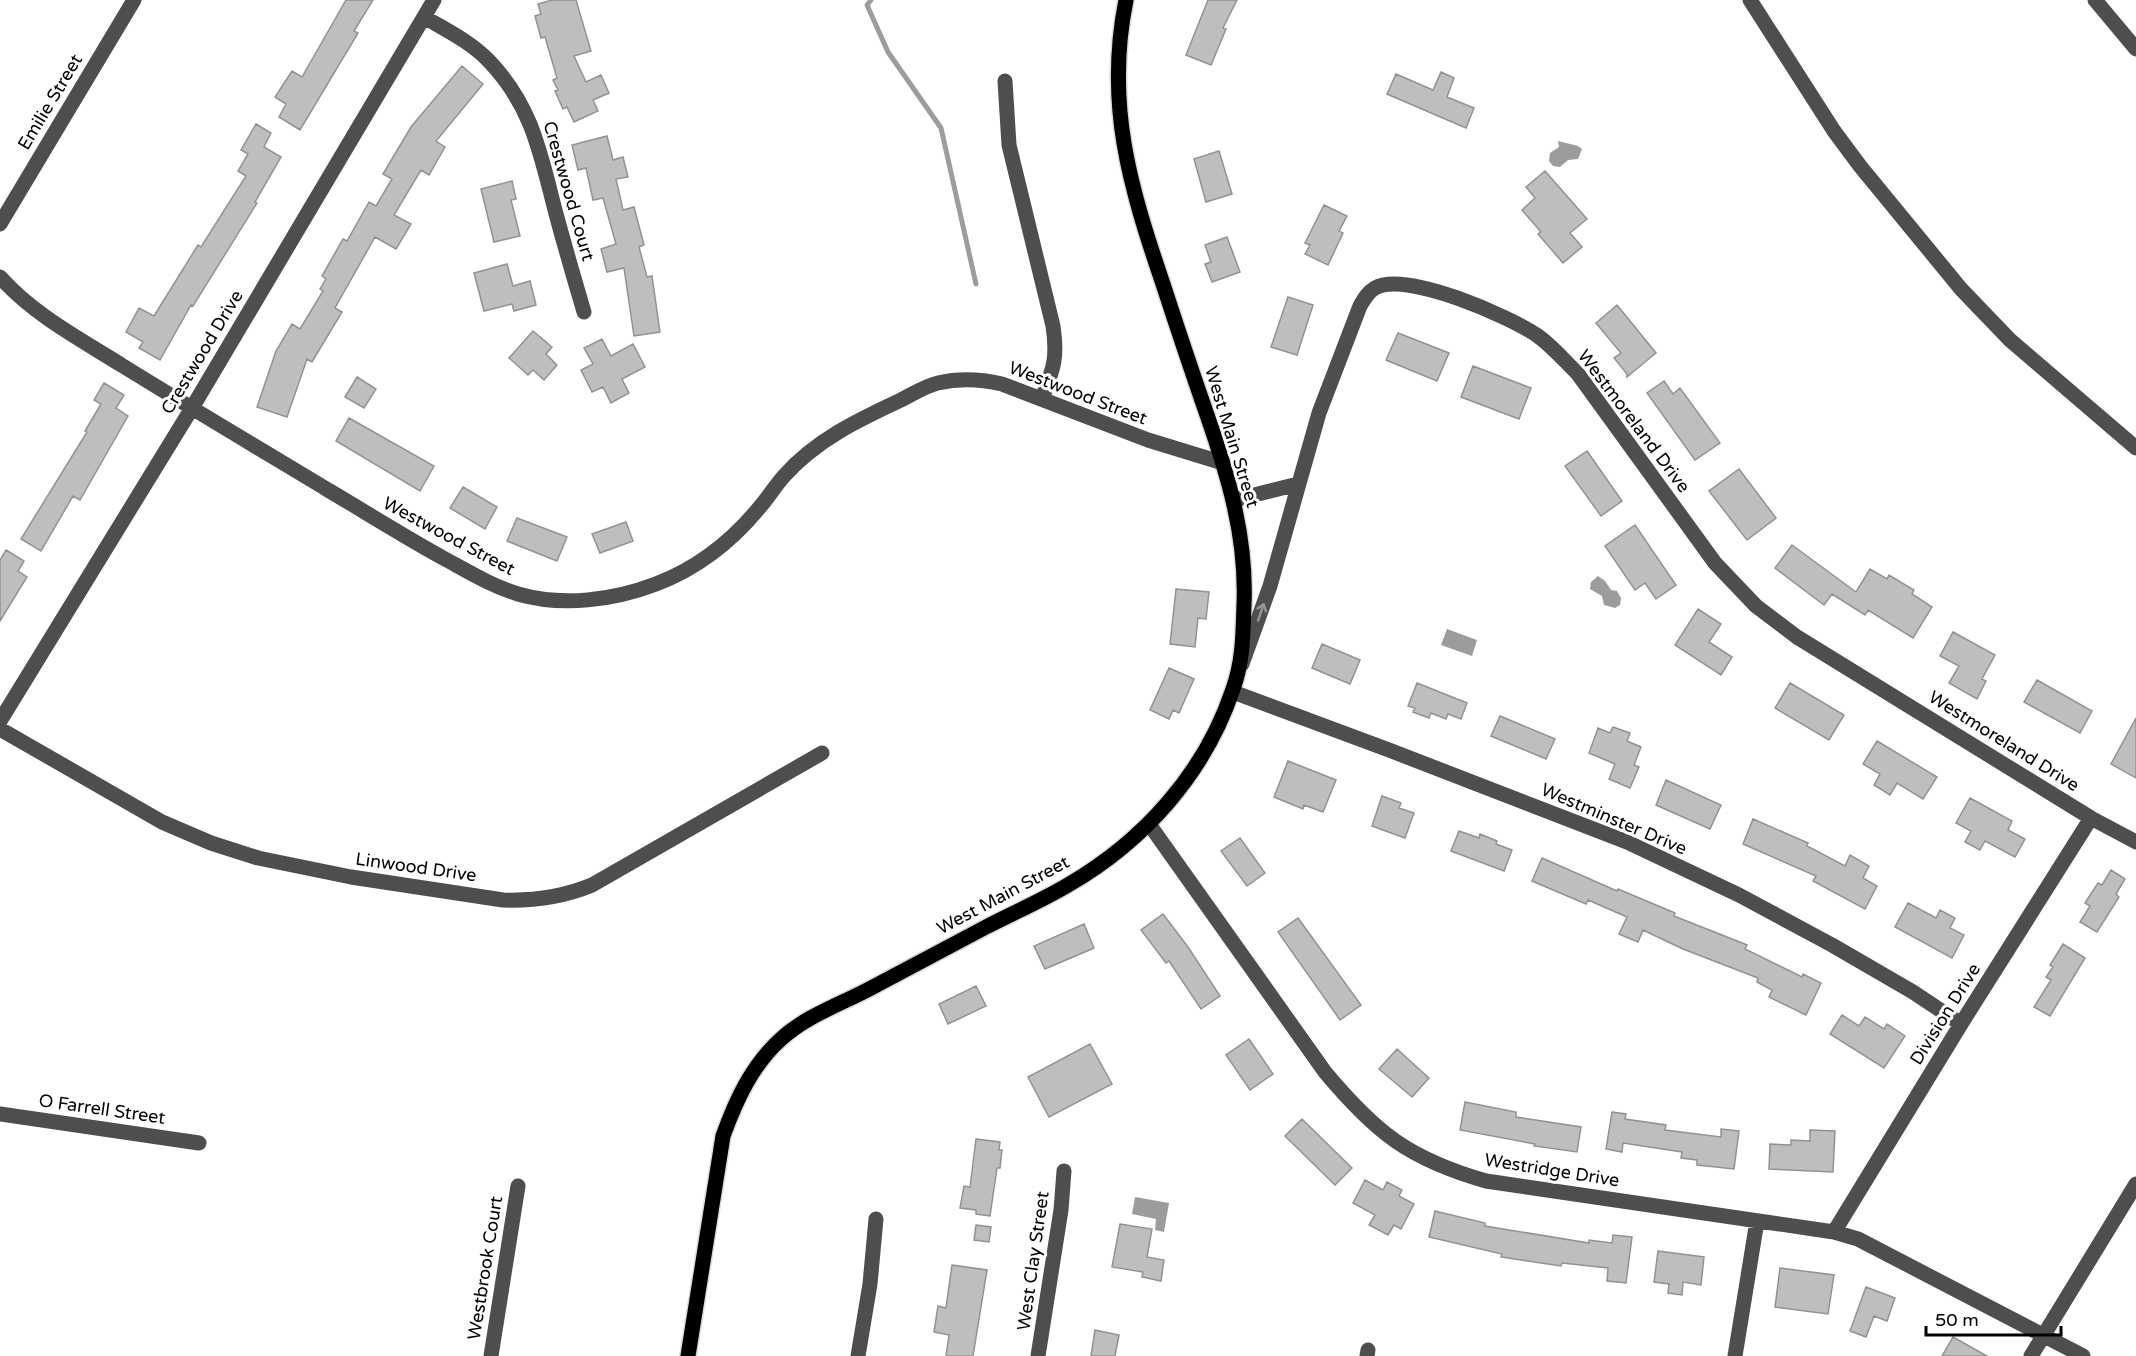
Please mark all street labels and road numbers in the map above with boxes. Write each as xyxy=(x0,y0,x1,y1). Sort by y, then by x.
street label: Emilie Street xyxy=(13,50,87,154)
street label: Crestwood Court xyxy=(539,119,600,264)
street label: Crestwood Drive xyxy=(156,286,248,418)
street label: Westmoreland Drive xyxy=(1573,345,1695,497)
street label: Westwood Street xyxy=(1006,356,1150,430)
street label: West Main Street xyxy=(1200,364,1264,511)
street label: Westwood Street xyxy=(379,492,519,580)
street label: Westmoreland Drive xyxy=(1925,686,2083,796)
street label: Westminster Drive xyxy=(1538,778,1690,860)
street label: Linwood Drive xyxy=(354,848,478,886)
street label: West Main Street xyxy=(933,851,1073,939)
street label: Division Drive xyxy=(1905,959,1985,1069)
street label: O Farrell Street xyxy=(37,1089,167,1129)
street label: Westridge Drive xyxy=(1483,1148,1621,1192)
street label: West Clay Street xyxy=(1012,1190,1054,1332)
street label: Westbrook Court xyxy=(463,1194,507,1341)

